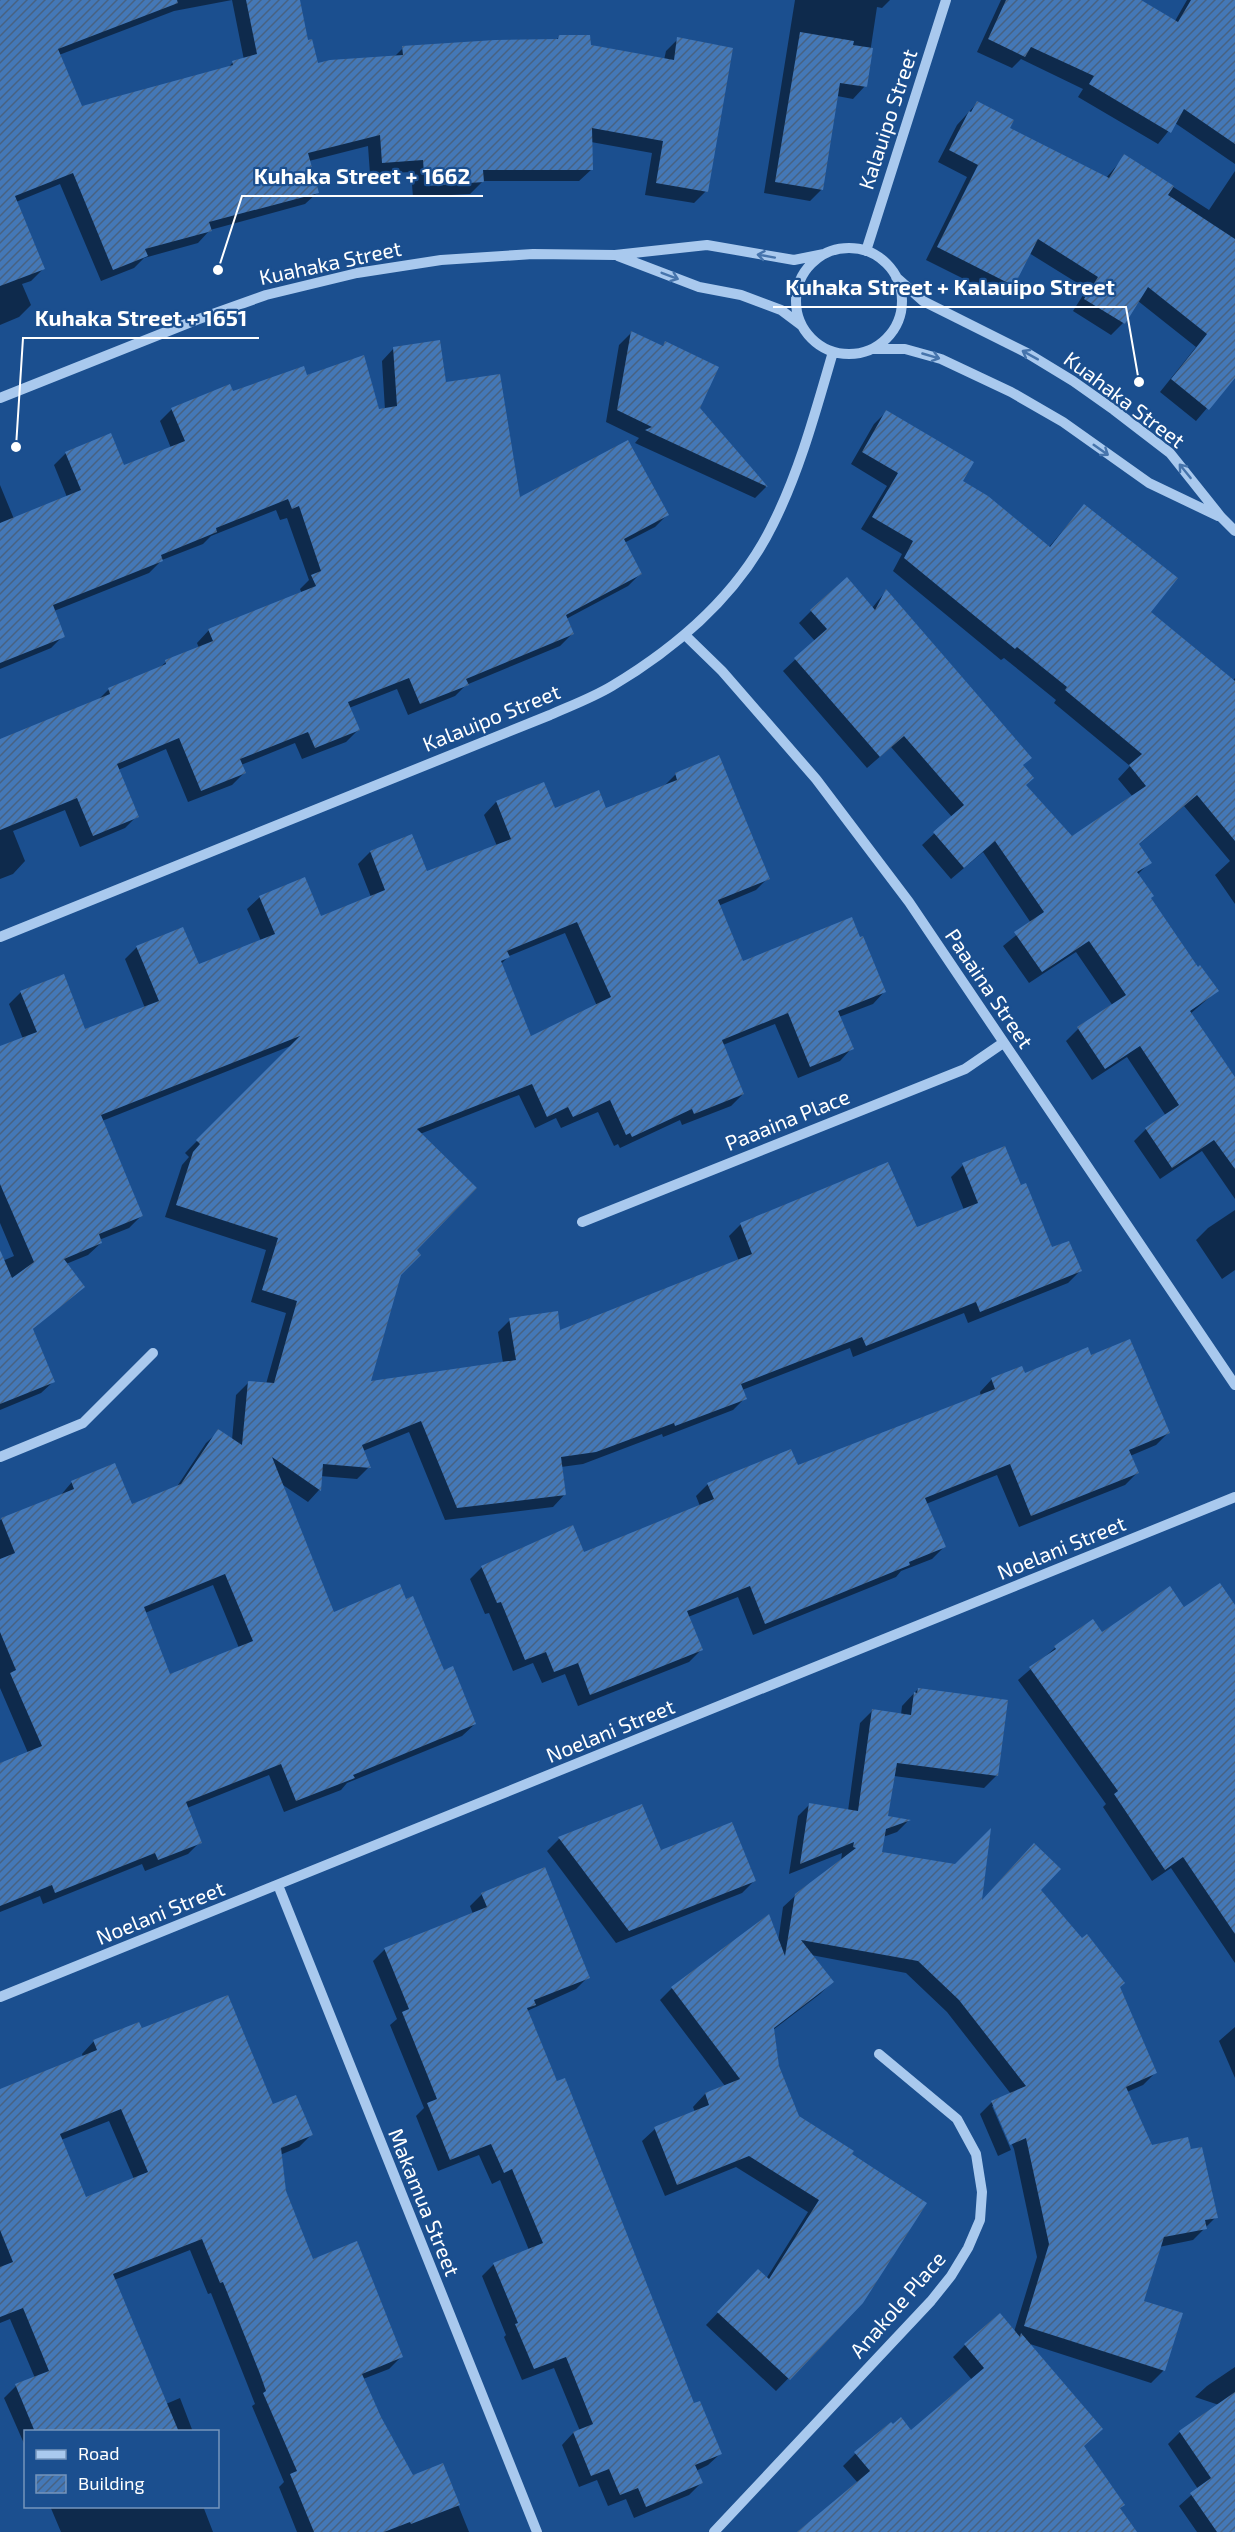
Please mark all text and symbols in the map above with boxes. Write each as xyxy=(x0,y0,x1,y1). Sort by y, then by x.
street label: Kalauipo Street xyxy=(853,46,921,192)
callout: Kuhaka Street + 1662 xyxy=(242,156,483,196)
text: Kuhaka Street + 1662 xyxy=(254,162,470,188)
street label: Kuahaka Street xyxy=(257,235,403,289)
one-way arrow xyxy=(757,250,777,261)
callout: Kuhaka Street + Kalauipo Street xyxy=(773,267,1126,307)
one-way arrow xyxy=(660,271,679,282)
text: Kuhaka Street + Kalauipo Street xyxy=(785,273,1115,299)
callout: Kuhaka Street + 1651 xyxy=(23,298,259,338)
text: Kuhaka Street + 1651 xyxy=(35,304,247,330)
street label: Kuahaka Street xyxy=(1060,345,1190,453)
one-way arrow xyxy=(1022,349,1039,361)
one-way arrow xyxy=(921,351,940,363)
one-way arrow xyxy=(1093,444,1109,456)
one-way arrow xyxy=(1178,464,1191,480)
street label: Kalauipo Street xyxy=(419,678,563,756)
street label: Paaaina Street xyxy=(941,923,1039,1053)
street label: Paaaina Place xyxy=(721,1083,853,1155)
street label: Noelani Street xyxy=(993,1510,1129,1584)
street label: Noelani Street xyxy=(542,1693,678,1767)
street label: Noelani Street xyxy=(92,1875,228,1949)
street label: Makamua Street xyxy=(384,2124,466,2280)
street label: Anakole Place xyxy=(844,2246,950,2362)
legend xyxy=(24,2430,219,2508)
text: Road xyxy=(78,2442,119,2464)
text: Building xyxy=(78,2472,145,2494)

